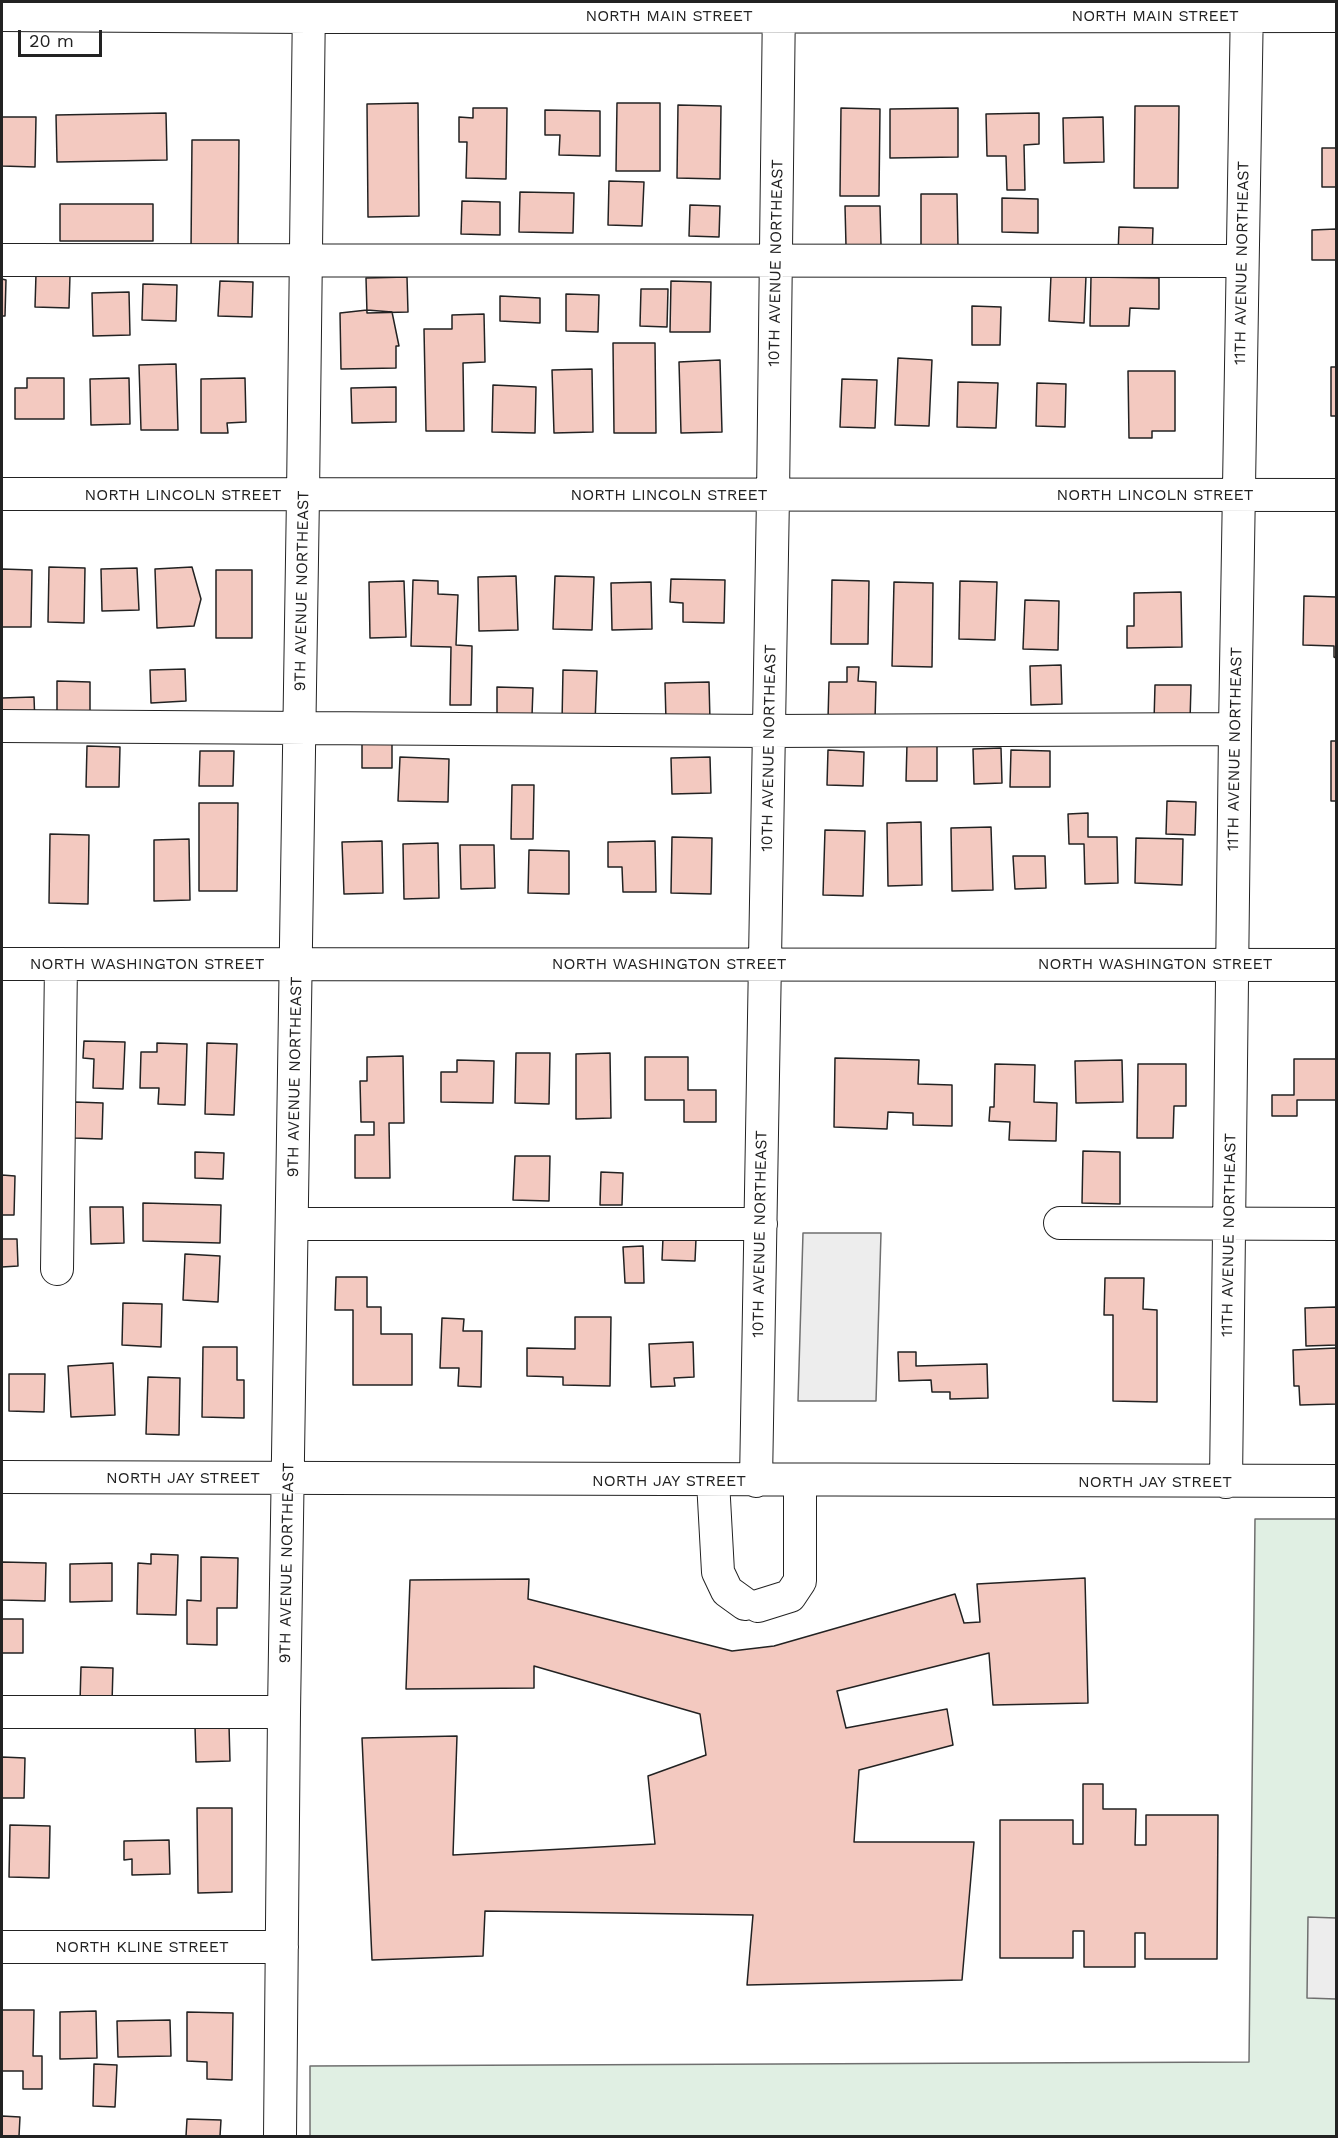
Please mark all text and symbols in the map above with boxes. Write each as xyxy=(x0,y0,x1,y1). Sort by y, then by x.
street label: NORTH MAIN STREET xyxy=(585,6,753,26)
street label: NORTH MAIN STREET xyxy=(1071,6,1239,26)
scale bar xyxy=(21,18,105,56)
text: 20 m xyxy=(29,30,74,51)
street label: 10TH AVENUE NORTHEAST xyxy=(765,159,787,367)
street label: 11TH AVENUE NORTHEAST xyxy=(1231,161,1253,365)
street label: NORTH LINCOLN STREET xyxy=(85,485,281,505)
street label: NORTH LINCOLN STREET xyxy=(571,485,767,505)
street label: NORTH LINCOLN STREET xyxy=(1057,485,1253,505)
street label: 9TH AVENUE NORTHEAST xyxy=(291,490,313,692)
street label: 10TH AVENUE NORTHEAST xyxy=(758,644,780,852)
street label: 11TH AVENUE NORTHEAST xyxy=(1224,647,1246,851)
street label: NORTH WASHINGTON STREET xyxy=(30,954,264,974)
street label: NORTH WASHINGTON STREET xyxy=(552,954,786,974)
street label: NORTH WASHINGTON STREET xyxy=(1038,954,1272,974)
street label: 9TH AVENUE NORTHEAST xyxy=(284,976,306,1178)
street label: 10TH AVENUE NORTHEAST xyxy=(749,1130,771,1338)
street label: 11TH AVENUE NORTHEAST xyxy=(1218,1133,1240,1337)
street label: 9TH AVENUE NORTHEAST xyxy=(276,1462,298,1664)
street label: NORTH JAY STREET xyxy=(106,1468,260,1488)
street label: NORTH JAY STREET xyxy=(592,1471,746,1491)
street label: NORTH JAY STREET xyxy=(1078,1472,1232,1492)
street label: NORTH KLINE STREET xyxy=(55,1937,229,1957)

